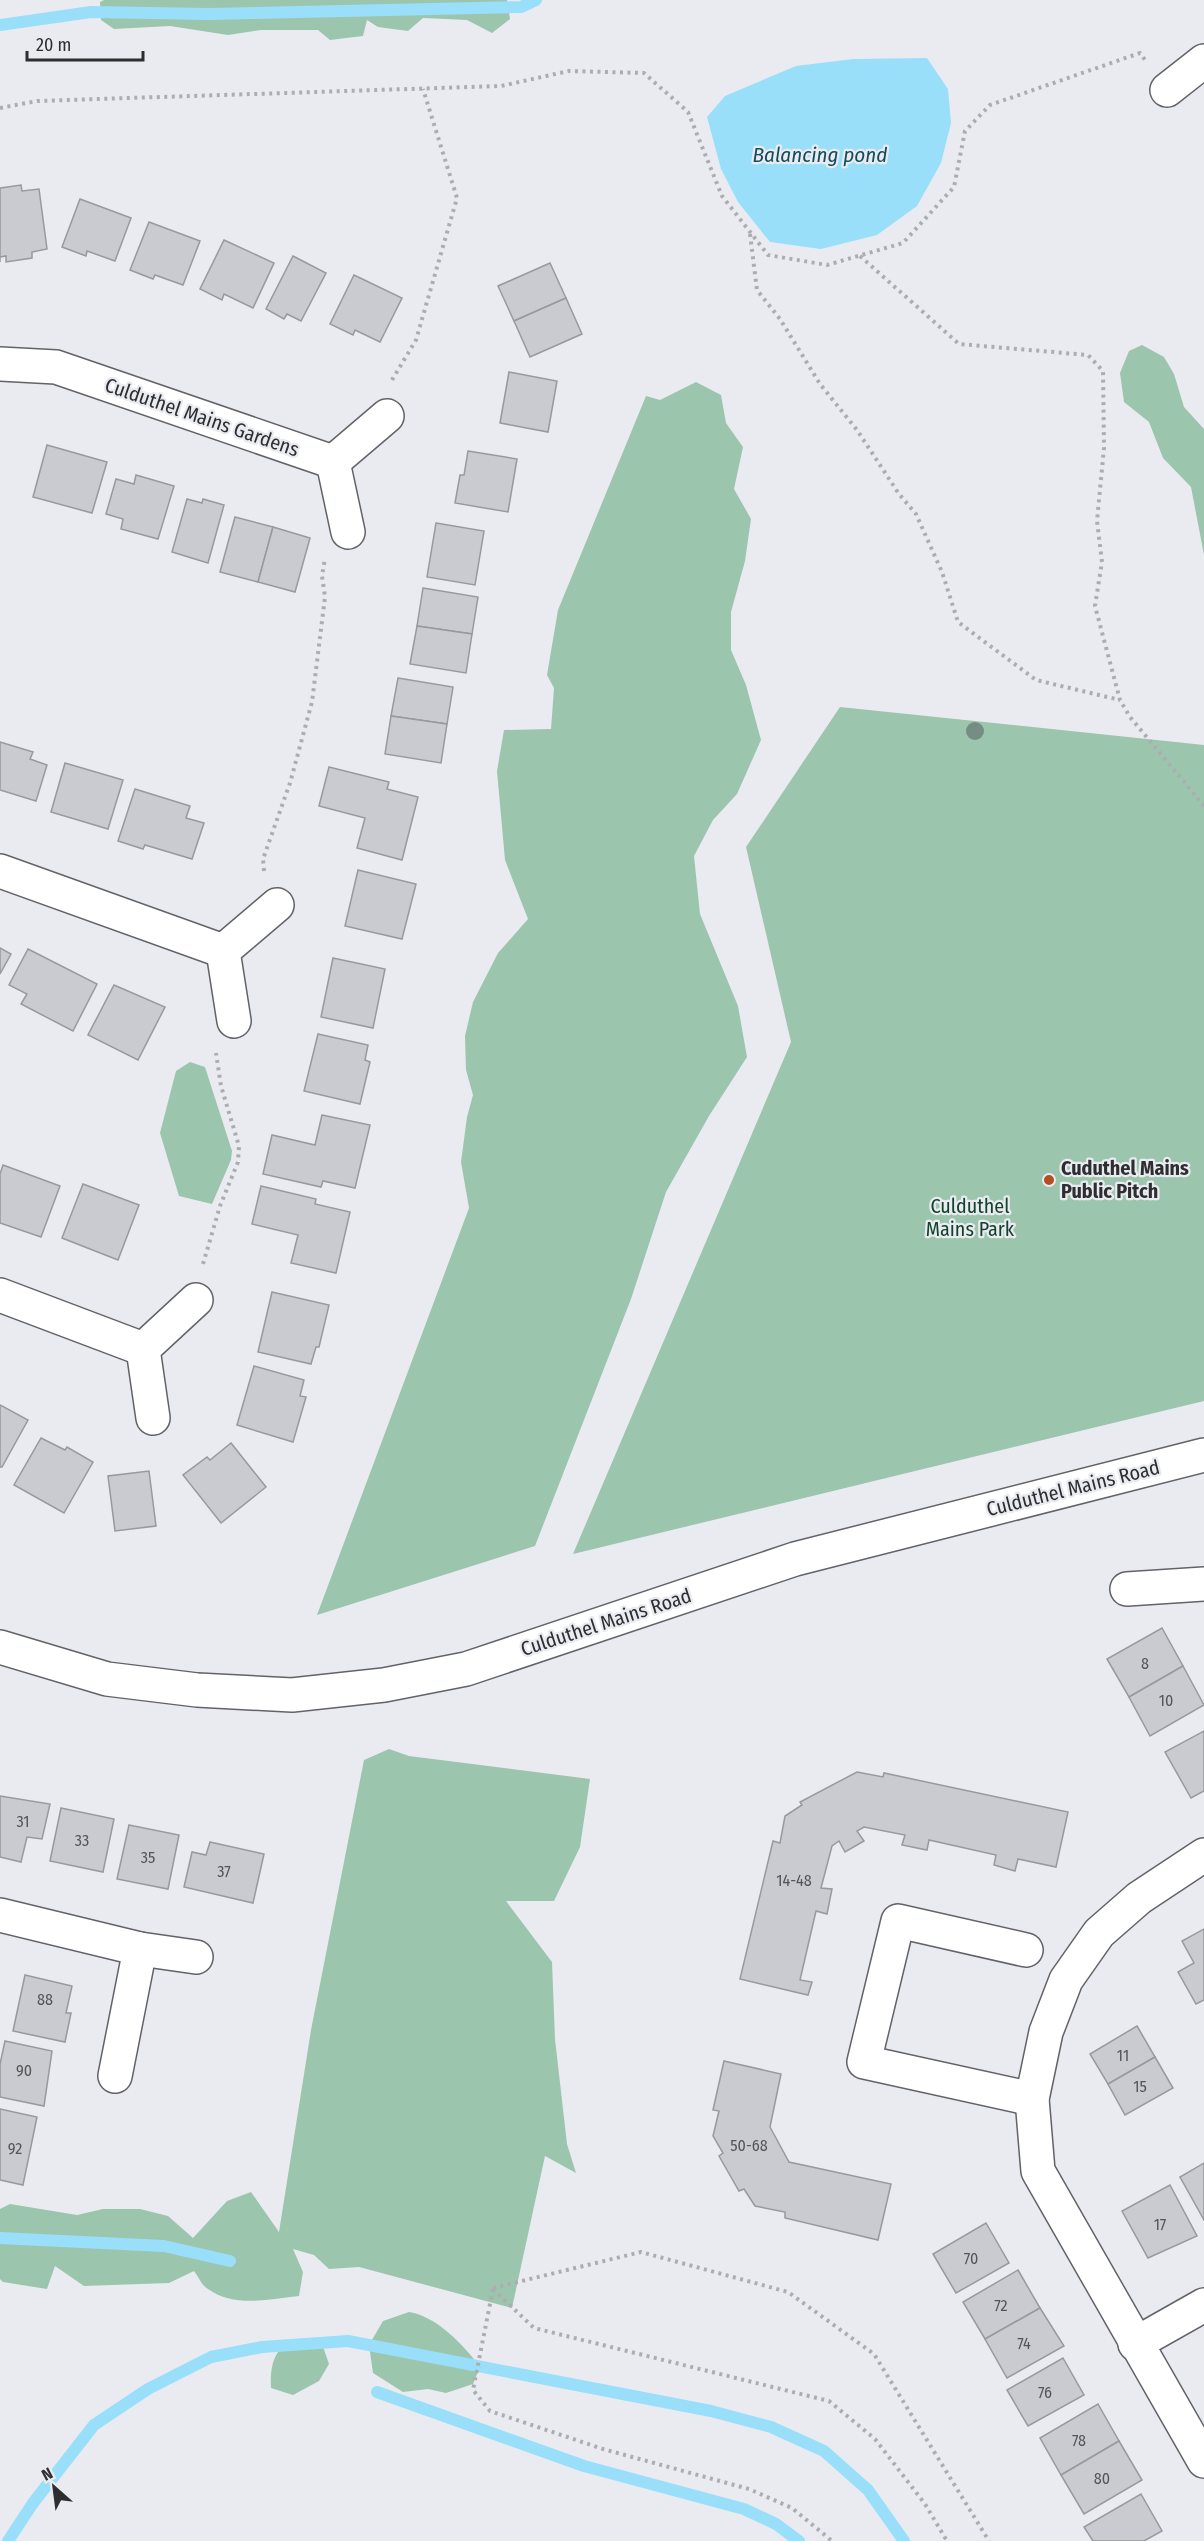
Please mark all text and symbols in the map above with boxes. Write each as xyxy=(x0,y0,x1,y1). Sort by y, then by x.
scale bar xyxy=(27,24,142,62)
text: 20 m xyxy=(36,34,71,56)
water label: Balancing pond xyxy=(753,142,887,168)
street label: Culduthel Mains Gardens xyxy=(102,372,302,462)
place label: Cuduthel Mains Public Pitch xyxy=(1061,1156,1189,1203)
marker: Cuduthel Mains Public Pitch xyxy=(1042,1173,1056,1187)
park label: Culduthel Mains Park xyxy=(926,1194,1015,1241)
street label: Culduthel Mains Road xyxy=(984,1455,1162,1521)
street label: Culduthel Mains Road xyxy=(518,1583,694,1661)
house number: 8 xyxy=(1141,1654,1149,1673)
house number: 10 xyxy=(1159,1691,1173,1710)
house number: 31 xyxy=(16,1812,30,1831)
house number: 33 xyxy=(75,1831,89,1850)
house number: 35 xyxy=(141,1848,155,1867)
house number: 37 xyxy=(217,1862,231,1881)
house number: 14-48 xyxy=(776,1871,812,1890)
house number: 88 xyxy=(37,1990,53,2009)
house number: 11 xyxy=(1117,2046,1129,2065)
house number: 90 xyxy=(16,2061,32,2080)
house number: 15 xyxy=(1133,2077,1147,2096)
house number: 50-68 xyxy=(730,2136,768,2155)
house number: 92 xyxy=(8,2139,22,2158)
house number: 17 xyxy=(1154,2215,1167,2234)
house number: 70 xyxy=(964,2249,978,2268)
house number: 72 xyxy=(994,2296,1008,2315)
house number: 74 xyxy=(1017,2334,1031,2353)
house number: 76 xyxy=(1038,2383,1052,2402)
house number: 78 xyxy=(1072,2431,1086,2450)
north arrow xyxy=(24,2457,84,2517)
text: N xyxy=(38,2464,56,2485)
house number: 80 xyxy=(1094,2469,1110,2488)

